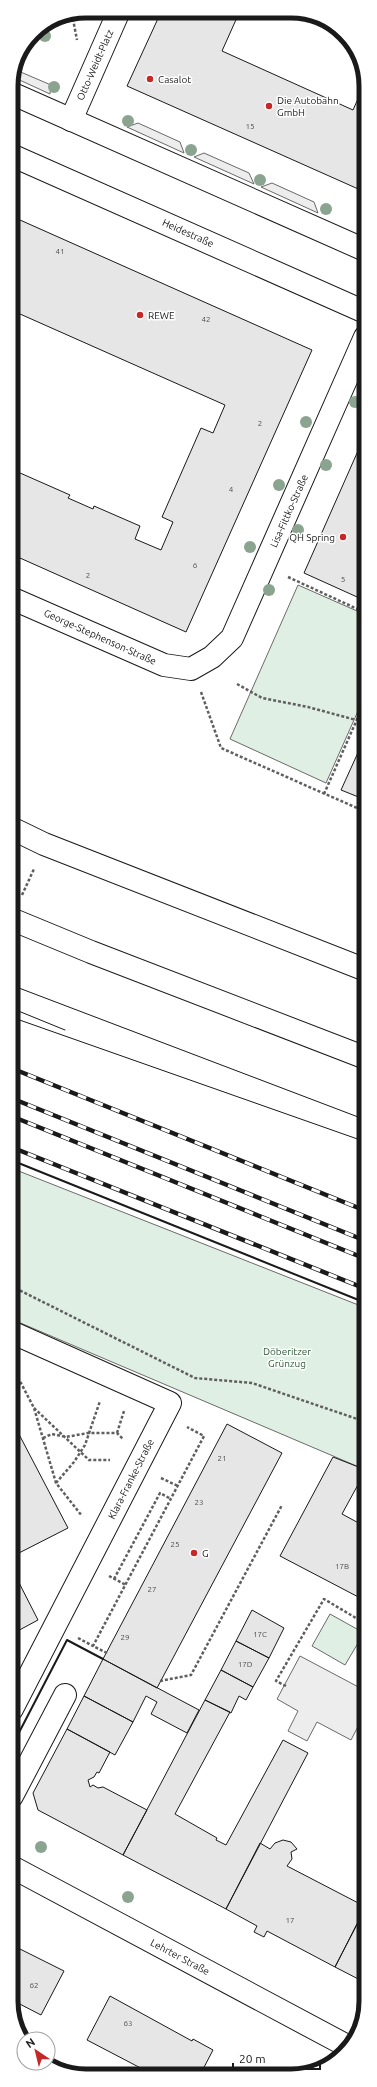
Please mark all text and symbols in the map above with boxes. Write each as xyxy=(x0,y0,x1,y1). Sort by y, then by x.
street label: Otto-Weidt-Platz xyxy=(74,28,116,102)
marker: Casalot xyxy=(145,74,155,84)
place label: Casalot xyxy=(158,74,191,85)
place label: Die Autobahn GmbH xyxy=(277,95,339,118)
marker: Die Autobahn GmbH xyxy=(264,101,274,111)
house number: 15 xyxy=(245,122,255,131)
street label: Heidestraße xyxy=(161,217,215,249)
house number: 41 xyxy=(55,247,65,256)
marker: REWE xyxy=(135,310,145,320)
place label: REWE xyxy=(148,310,175,321)
house number: 42 xyxy=(201,315,211,324)
house number: 2 xyxy=(258,419,262,428)
street label: Lisa-Fittko-Straße xyxy=(268,473,310,549)
house number: 4 xyxy=(229,485,234,494)
place label: QH Spring xyxy=(289,532,335,543)
marker: QH Spring xyxy=(338,532,348,542)
house number: 6 xyxy=(193,561,198,570)
house number: 2 xyxy=(86,571,90,580)
house number: 5 xyxy=(341,575,345,584)
street label: George-Stephenson-Straße xyxy=(42,607,158,667)
park label: Döberitzer Grünzug xyxy=(263,1346,311,1369)
street label: Klara-Franke-Straße xyxy=(106,1437,156,1521)
house number: 21 xyxy=(217,1454,227,1463)
house number: 23 xyxy=(194,1498,204,1507)
house number: 25 xyxy=(170,1540,180,1549)
marker: G xyxy=(189,1548,199,1558)
place label: G xyxy=(202,1548,209,1559)
house number: 17B xyxy=(335,1562,349,1571)
house number: 27 xyxy=(147,1585,157,1594)
house number: 17C xyxy=(253,1630,267,1639)
house number: 29 xyxy=(120,1633,130,1642)
house number: 17D xyxy=(238,1660,253,1669)
house number: 17 xyxy=(285,1916,295,1925)
street label: Lehrter Straße xyxy=(149,1937,211,1977)
house number: 62 xyxy=(29,1981,39,1990)
house number: 63 xyxy=(123,2019,133,2028)
north arrow xyxy=(16,2031,56,2071)
text: N xyxy=(23,2036,37,2050)
scale bar xyxy=(233,2045,320,2071)
text: 20 m xyxy=(239,2052,266,2065)

